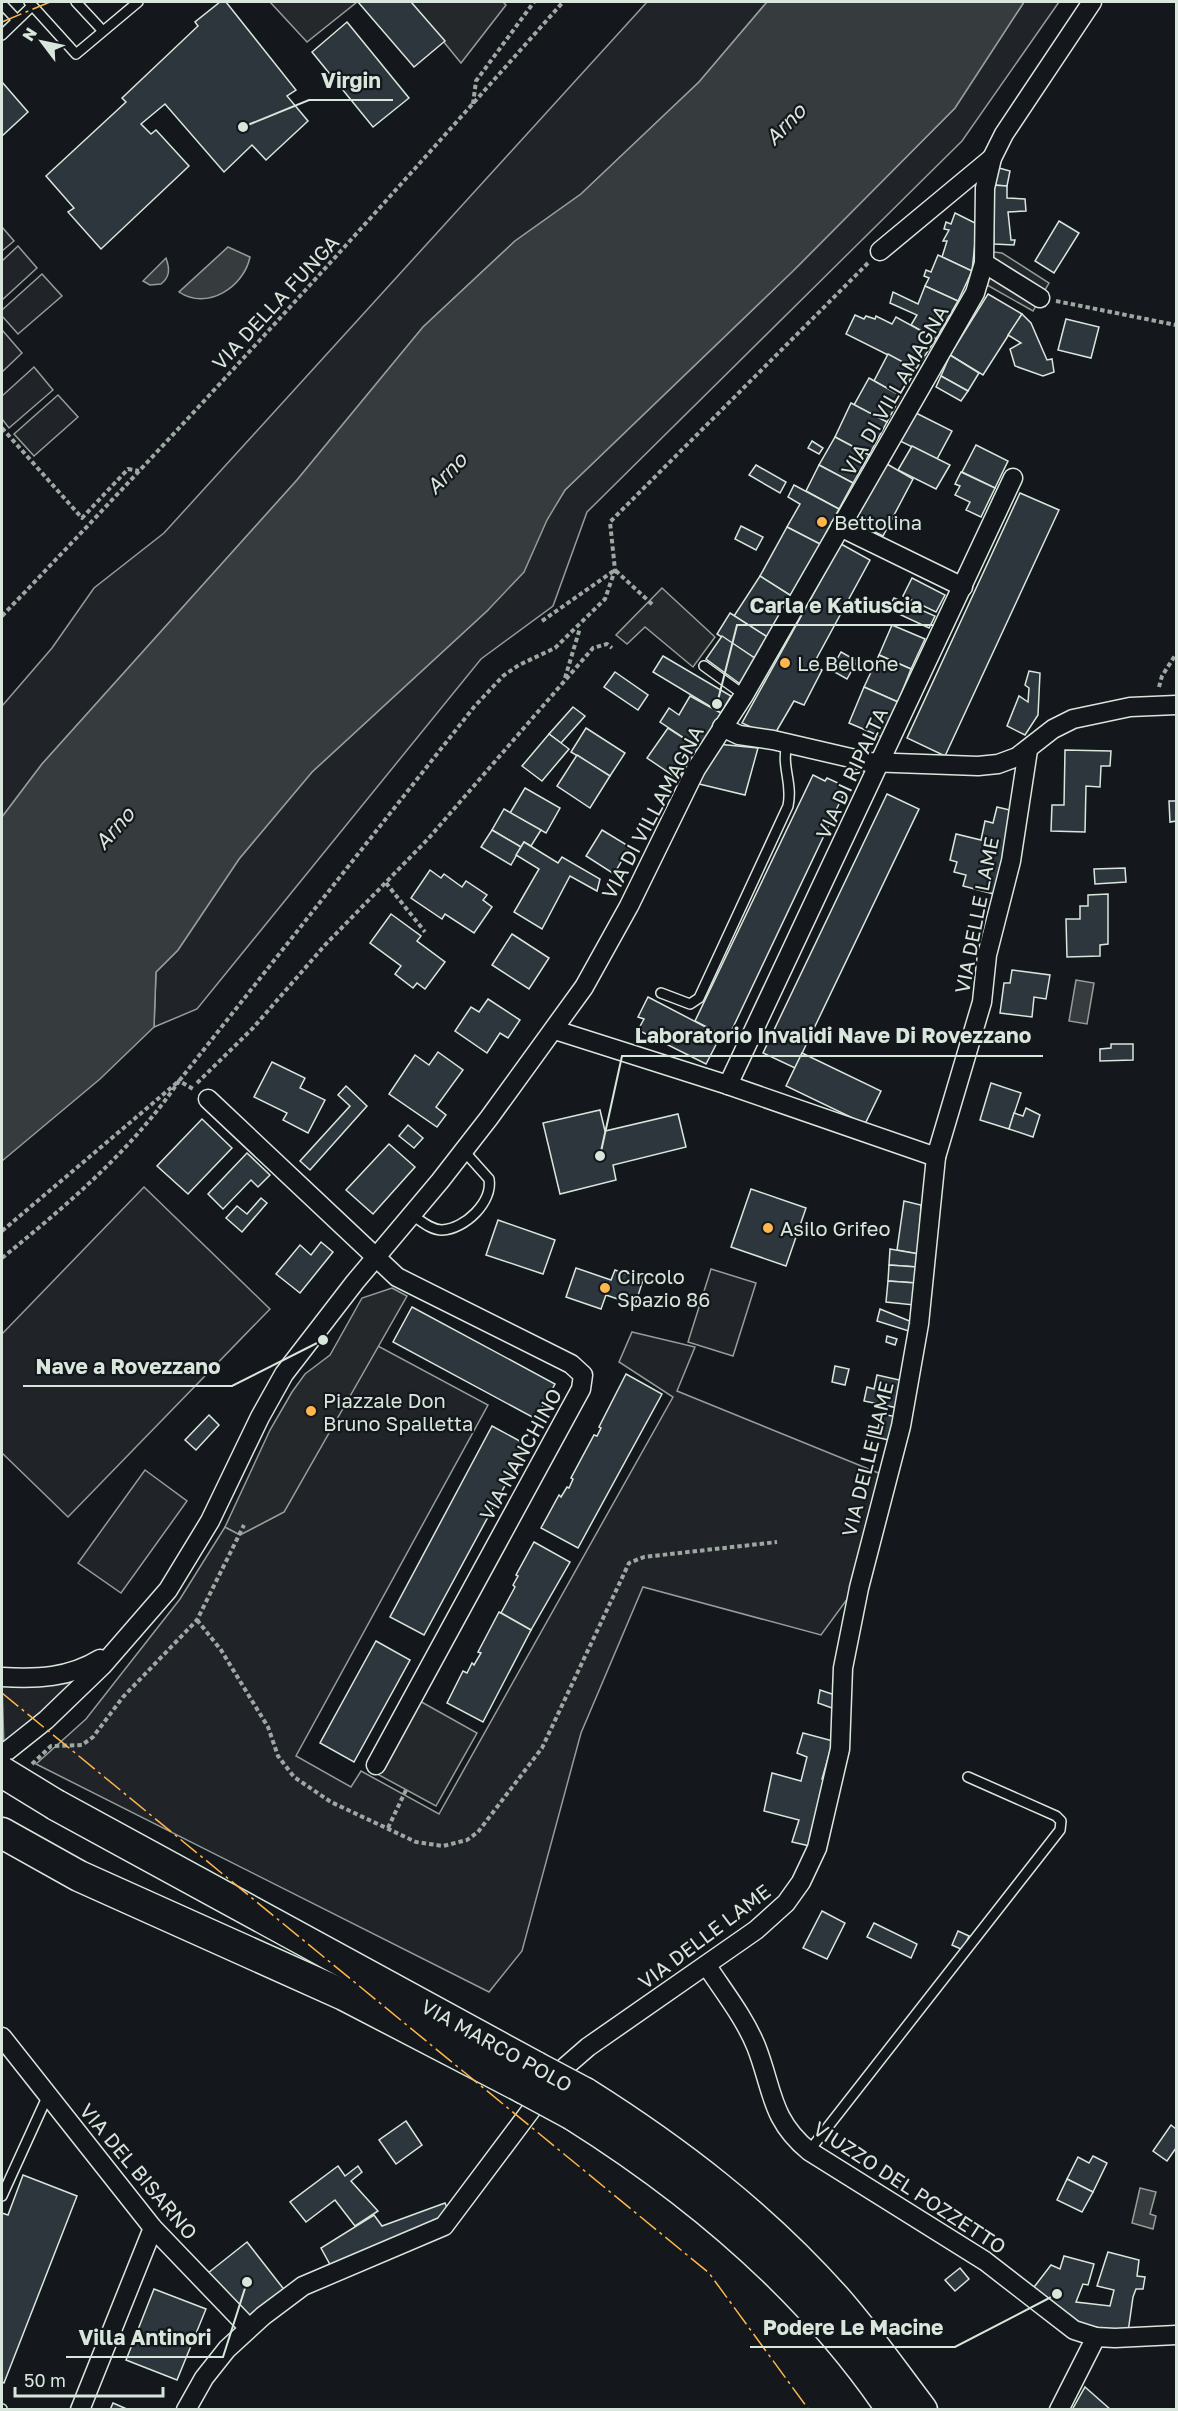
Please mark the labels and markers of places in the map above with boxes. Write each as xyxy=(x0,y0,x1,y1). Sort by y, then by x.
callout: Virgin xyxy=(309,61,393,100)
place label: Bettolina xyxy=(834,510,922,534)
marker: Bettolina xyxy=(815,515,829,529)
callout: Carla e Katiuscia xyxy=(737,586,934,625)
place label: Le Bellone xyxy=(797,651,898,675)
marker: Le Bellone xyxy=(778,656,792,670)
callout: Laboratorio Invalidi Nave Di Rovezzano xyxy=(622,1017,1043,1056)
place label: Asilo Grifeo xyxy=(780,1216,890,1240)
marker: Asilo Grifeo xyxy=(761,1221,775,1235)
place label: Circolo Spazio 86 xyxy=(617,1264,710,1311)
marker: Circolo Spazio 86 xyxy=(598,1281,612,1295)
callout: Nave a Rovezzano xyxy=(23,1347,232,1386)
place label: Piazzale Don Bruno Spalletta xyxy=(323,1388,473,1435)
marker: Piazzale Don Bruno Spalletta xyxy=(304,1404,318,1418)
callout: Podere Le Macine xyxy=(750,2308,955,2347)
callout: Villa Antinori xyxy=(66,2318,223,2357)

